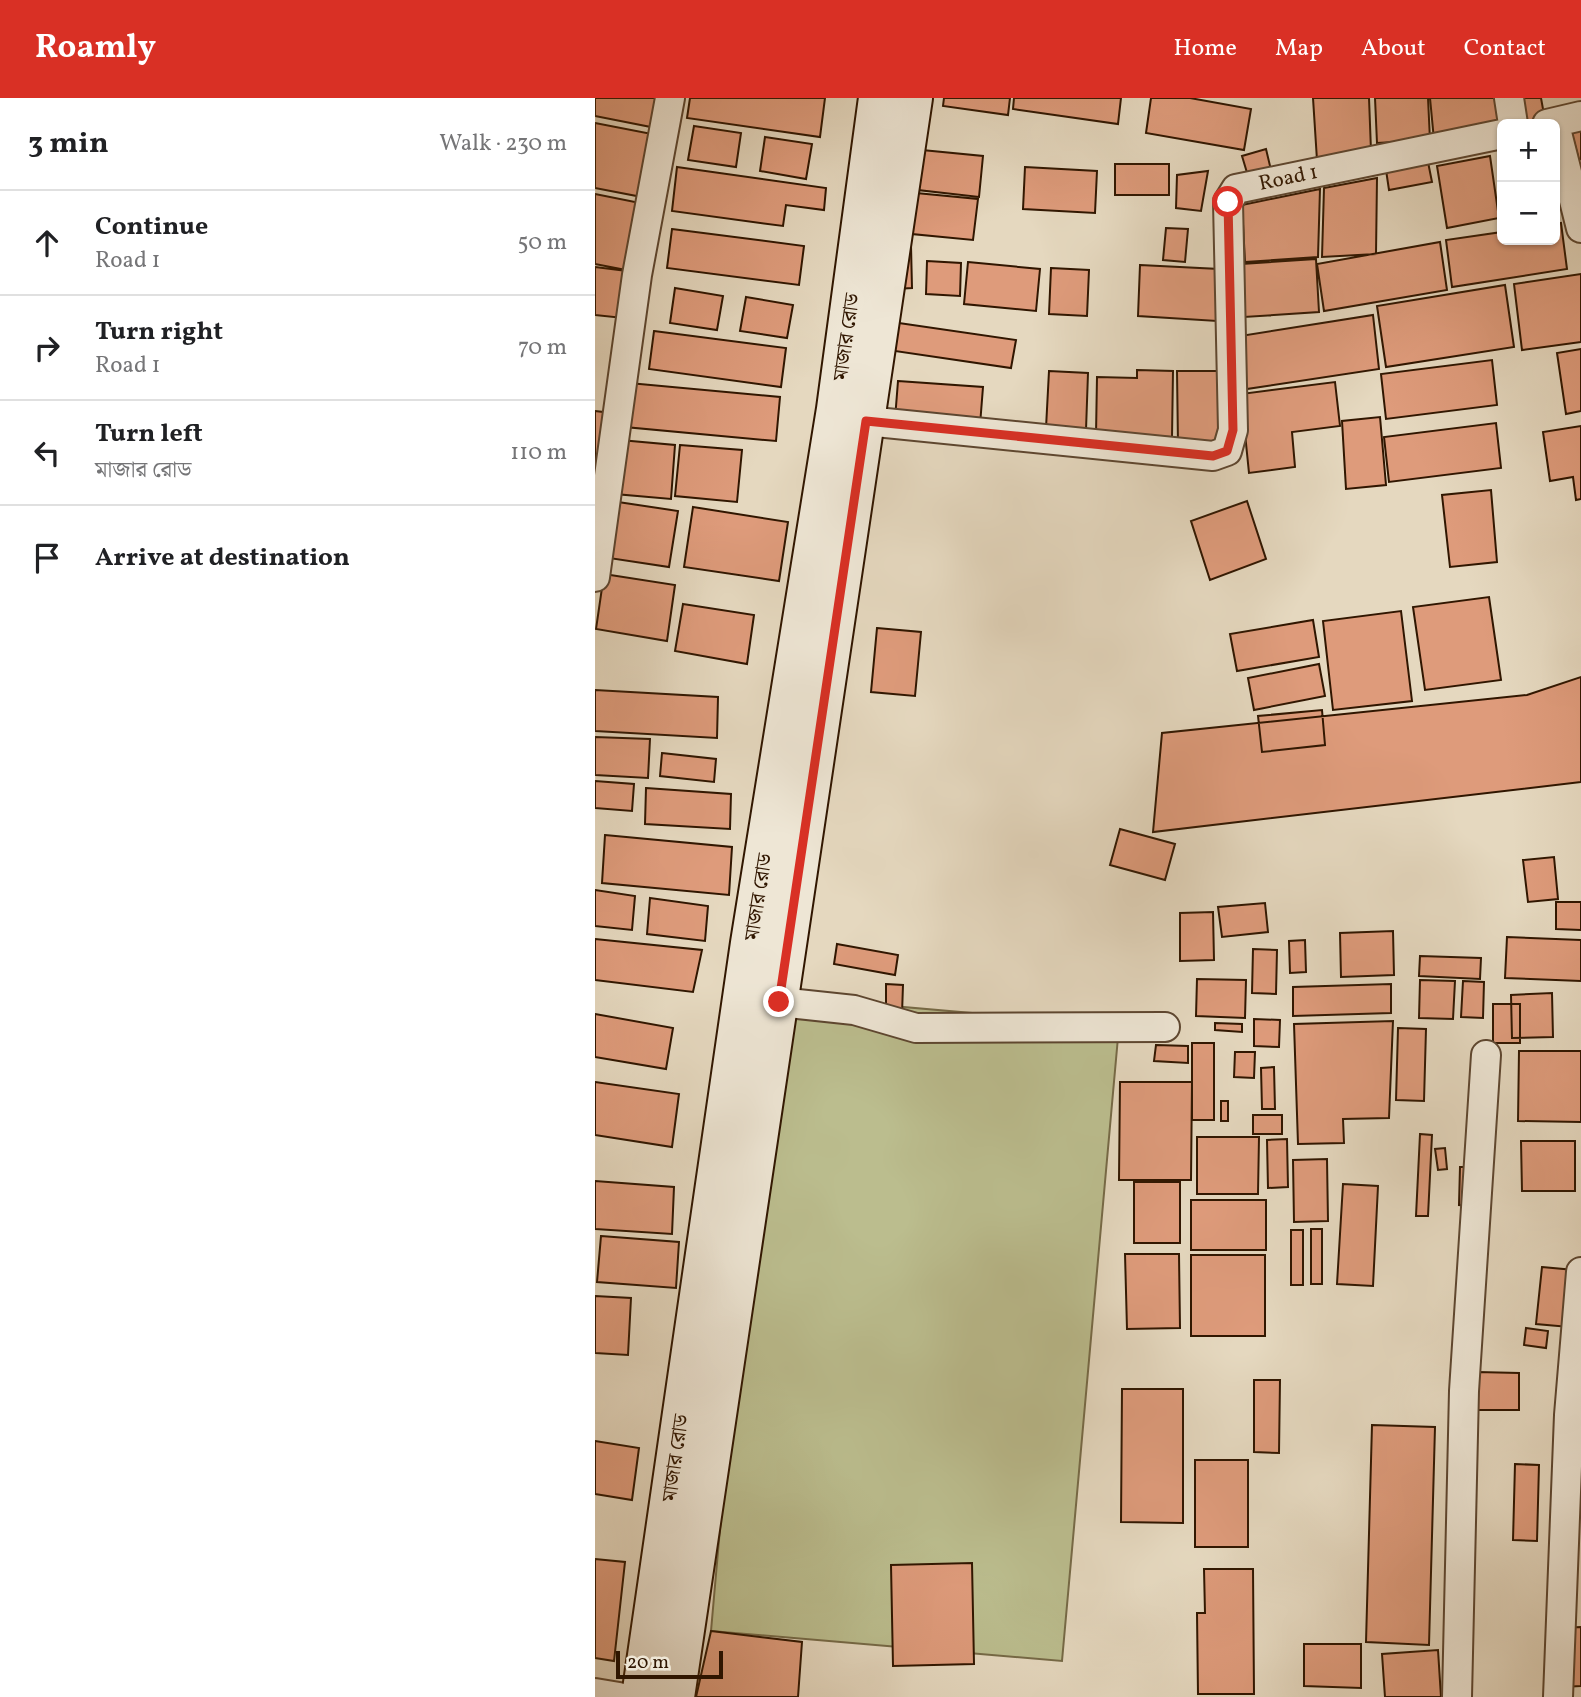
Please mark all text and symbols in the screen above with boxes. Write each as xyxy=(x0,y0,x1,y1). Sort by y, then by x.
text: Roamly xyxy=(35,26,156,72)
text: Home xyxy=(1173,32,1237,66)
text: Map xyxy=(1275,32,1323,66)
text: About xyxy=(1361,32,1426,66)
text: Contact xyxy=(1464,32,1546,66)
map controls xyxy=(1497,119,1560,245)
button: + xyxy=(1497,119,1560,182)
text: 3 min xyxy=(28,123,109,165)
text: Walk · 230 m xyxy=(439,128,567,160)
street label: Road 1 xyxy=(1256,158,1321,199)
button: − xyxy=(1497,182,1560,245)
route start xyxy=(1212,186,1243,217)
text: Continue xyxy=(95,209,208,245)
icon: ahead xyxy=(28,224,66,262)
text: 50 m xyxy=(518,227,567,259)
text: Road 1 xyxy=(95,245,160,277)
street label: মাজার রোড xyxy=(827,291,868,384)
text: Turn right xyxy=(95,314,223,350)
icon: right xyxy=(28,329,66,367)
text: 70 m xyxy=(518,332,567,364)
text: Road 1 xyxy=(95,350,160,382)
text: Turn left xyxy=(95,416,203,452)
icon: left xyxy=(28,434,66,472)
text: 110 m xyxy=(510,437,567,469)
text: মাজার রোড xyxy=(95,455,191,487)
icon: arrive xyxy=(28,539,66,577)
text: Arrive at destination xyxy=(95,540,350,576)
street label: মাজার রোড xyxy=(738,850,781,944)
route end xyxy=(763,986,794,1017)
street label: মাজার রোড xyxy=(656,1412,697,1505)
scale bar xyxy=(616,1648,723,1680)
text: 20 m xyxy=(627,1650,669,1676)

